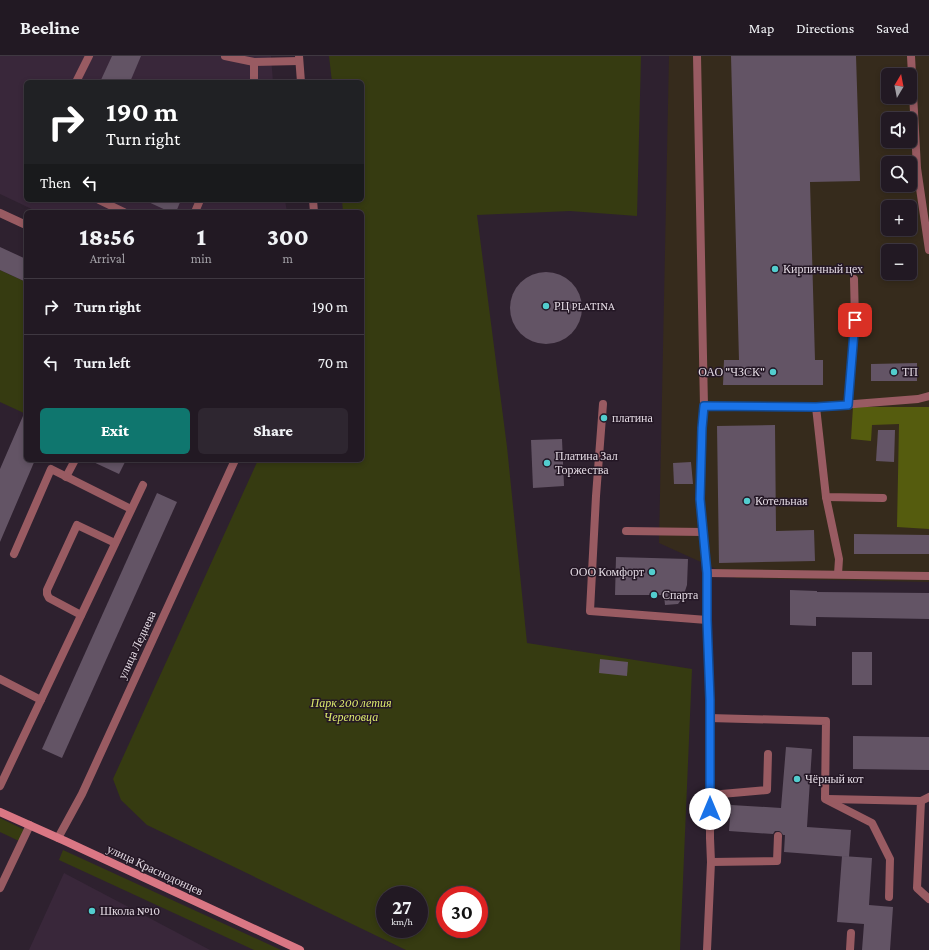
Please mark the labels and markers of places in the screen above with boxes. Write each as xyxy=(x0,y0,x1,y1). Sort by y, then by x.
place label: Кирпичный цех xyxy=(783,262,863,276)
marker: Кирпичный цех xyxy=(770,264,780,274)
place label: РЦ PLATINA xyxy=(554,299,615,313)
marker: РЦ PLATINA xyxy=(541,301,551,311)
pin xyxy=(838,303,872,337)
place label: ОАО "ЧЗСК" xyxy=(698,365,765,379)
place label: ТП xyxy=(902,365,918,379)
marker: ОАО "ЧЗСК" xyxy=(768,367,778,377)
marker: ТП xyxy=(889,367,899,377)
place label: платина xyxy=(612,411,654,425)
marker: платина xyxy=(599,413,609,423)
place label: Платина Зал Торжества xyxy=(555,449,618,477)
marker: Платина Зал Торжества xyxy=(542,458,552,468)
place label: Котельная xyxy=(755,494,808,508)
marker: Котельная xyxy=(742,496,752,506)
place label: ООО Комфорт xyxy=(570,565,645,579)
marker: ООО Комфорт xyxy=(647,567,657,577)
place label: Спарта xyxy=(662,588,699,602)
marker: Спарта xyxy=(649,590,659,600)
place label: Чёрный кот xyxy=(805,772,864,786)
marker: Чёрный кот xyxy=(792,774,802,784)
place label: Школа №10 xyxy=(100,904,160,918)
marker: Школа №10 xyxy=(87,906,97,916)

